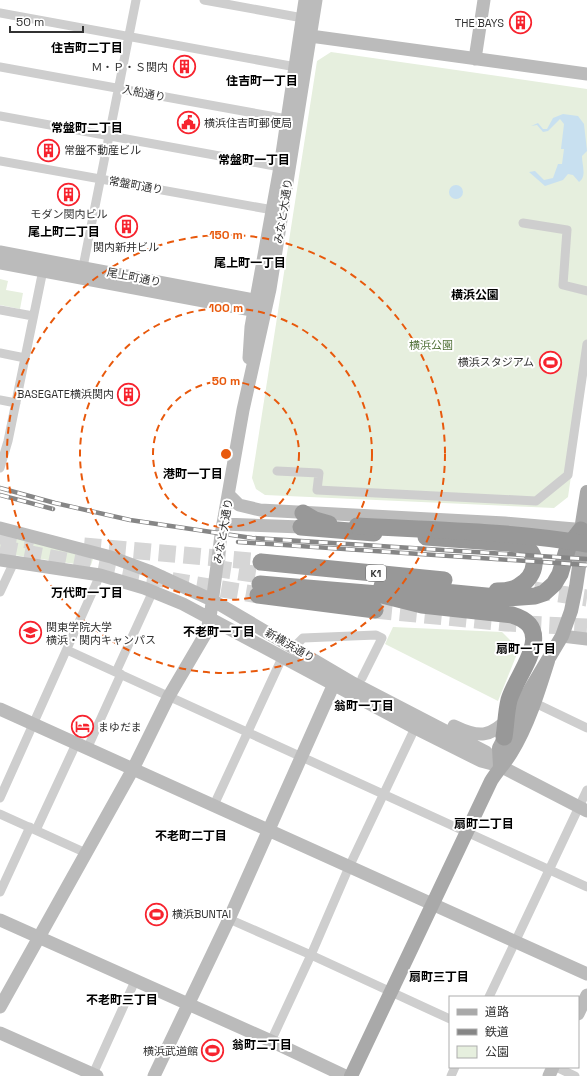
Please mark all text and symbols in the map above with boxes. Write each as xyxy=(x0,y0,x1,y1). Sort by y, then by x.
scale bar xyxy=(10,8,83,34)
building icon: THE BAYS xyxy=(507,10,533,36)
text: 50 m xyxy=(16,14,44,30)
place label: THE BAYS xyxy=(455,16,504,30)
district label: 住吉町二丁目 xyxy=(51,40,123,56)
building icon: Ｍ・Ｐ・Ｓ関内 xyxy=(171,54,197,80)
place label: Ｍ・Ｐ・Ｓ関内 xyxy=(91,60,168,74)
district label: 住吉町一丁目 xyxy=(226,73,298,89)
street label: 入船通り xyxy=(121,82,167,104)
public building icon: 横浜住吉町郵便局 xyxy=(176,110,202,136)
place label: 横浜住吉町郵便局 xyxy=(204,116,292,130)
district label: 常盤町二丁目 xyxy=(51,120,123,136)
building icon: 常盤不動産ビル xyxy=(35,137,61,163)
place label: 常盤不動産ビル xyxy=(64,143,141,157)
district label: 常盤町一丁目 xyxy=(218,152,290,168)
street label: 常盤町通り xyxy=(108,173,164,197)
street label: みなと大通り xyxy=(271,177,295,245)
building icon: モダン関内ビル xyxy=(56,181,82,207)
place label: モダン関内ビル xyxy=(31,207,108,221)
building icon: 関内新井ビル xyxy=(113,214,139,240)
district label: 尾上町二丁目 xyxy=(28,224,100,240)
text: 150 m xyxy=(209,227,243,243)
place label: 関内新井ビル xyxy=(93,240,159,254)
district label: 尾上町一丁目 xyxy=(214,255,286,271)
street label: 尾上町通り xyxy=(106,265,162,289)
district label: 横浜公園 xyxy=(451,287,499,303)
text: 100 m xyxy=(209,300,243,316)
park label: 横浜公園 xyxy=(409,338,453,352)
sports icon: 横浜スタジアム xyxy=(537,349,563,375)
place label: 横浜スタジアム xyxy=(458,355,534,369)
text: 50 m xyxy=(212,373,240,389)
building icon: BASEGATE横浜関内 xyxy=(116,381,142,407)
place label: BASEGATE横浜関内 xyxy=(17,387,114,401)
centre of rings xyxy=(219,447,233,461)
district label: 港町一丁目 xyxy=(163,466,223,482)
street label: みなと大通り xyxy=(210,497,236,565)
road number: K1 xyxy=(366,565,386,581)
district label: 万代町一丁目 xyxy=(51,585,123,601)
school or university icon: 関東学院大学 横浜・関内キャンパス xyxy=(18,620,44,646)
place label: 関東学院大学 横浜・関内キャンパス xyxy=(46,620,156,647)
district label: 不老町一丁目 xyxy=(183,624,255,640)
street label: 新横浜通り xyxy=(263,625,317,665)
district label: 扇町一丁目 xyxy=(496,641,556,657)
district label: 翁町一丁目 xyxy=(334,698,394,714)
hotel icon: まゆだま xyxy=(69,714,95,740)
place label: まゆだま xyxy=(98,720,142,734)
district label: 扇町二丁目 xyxy=(454,816,514,832)
district label: 不老町二丁目 xyxy=(155,828,227,844)
sports icon: 横浜BUNTAI xyxy=(144,901,170,927)
place label: 横浜BUNTAI xyxy=(172,907,231,921)
district label: 扇町三丁目 xyxy=(409,969,469,985)
district label: 不老町三丁目 xyxy=(86,992,158,1008)
legend xyxy=(449,996,579,1068)
text: 道路 xyxy=(485,1004,509,1020)
text: 鉄道 xyxy=(485,1024,509,1040)
district label: 翁町二丁目 xyxy=(232,1037,292,1053)
sports icon: 横浜武道館 xyxy=(200,1038,226,1064)
place label: 横浜武道館 xyxy=(143,1044,198,1058)
text: 公園 xyxy=(485,1044,509,1060)

